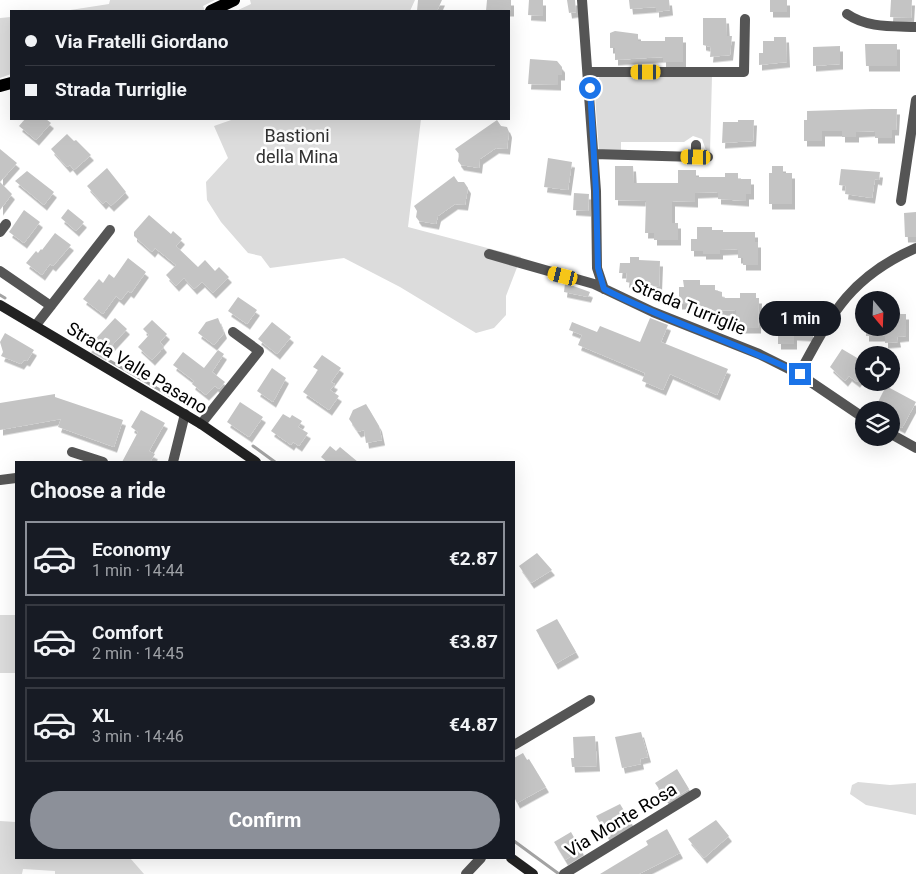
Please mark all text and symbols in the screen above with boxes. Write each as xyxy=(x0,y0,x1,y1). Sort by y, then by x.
text: Via Fratelli Giordano xyxy=(55,30,229,53)
car xyxy=(631,65,661,80)
route start xyxy=(579,77,601,99)
text: Strada Turriglie xyxy=(55,78,187,101)
park label: Bastioni della Mina xyxy=(256,125,338,167)
car xyxy=(680,149,711,165)
car xyxy=(546,265,579,287)
street label: Strada Turriglie xyxy=(629,274,749,339)
north arrow xyxy=(855,291,900,336)
map controls xyxy=(855,291,900,446)
callout: 1 min xyxy=(759,302,841,336)
text: 1 min xyxy=(780,309,820,328)
street label: Strada Valle Pasano xyxy=(63,317,211,418)
button: locate xyxy=(855,346,900,391)
route end xyxy=(789,363,811,385)
button: layers xyxy=(855,401,900,446)
text: Choose a ride xyxy=(30,478,166,503)
icon: car xyxy=(32,536,77,581)
text: Economy xyxy=(92,538,171,561)
text: €2.87 xyxy=(449,547,498,570)
text: 1 min · 14:44 xyxy=(92,561,184,580)
icon: car xyxy=(32,619,77,664)
text: Comfort xyxy=(92,621,163,644)
text: €3.87 xyxy=(449,630,498,653)
text: 2 min · 14:45 xyxy=(92,644,184,663)
icon: car xyxy=(32,702,77,747)
text: XL xyxy=(92,704,114,727)
text: €4.87 xyxy=(449,713,498,736)
text: 3 min · 14:46 xyxy=(92,727,184,746)
street label: Via Monte Rosa xyxy=(561,778,680,861)
button: Confirm xyxy=(30,791,500,849)

